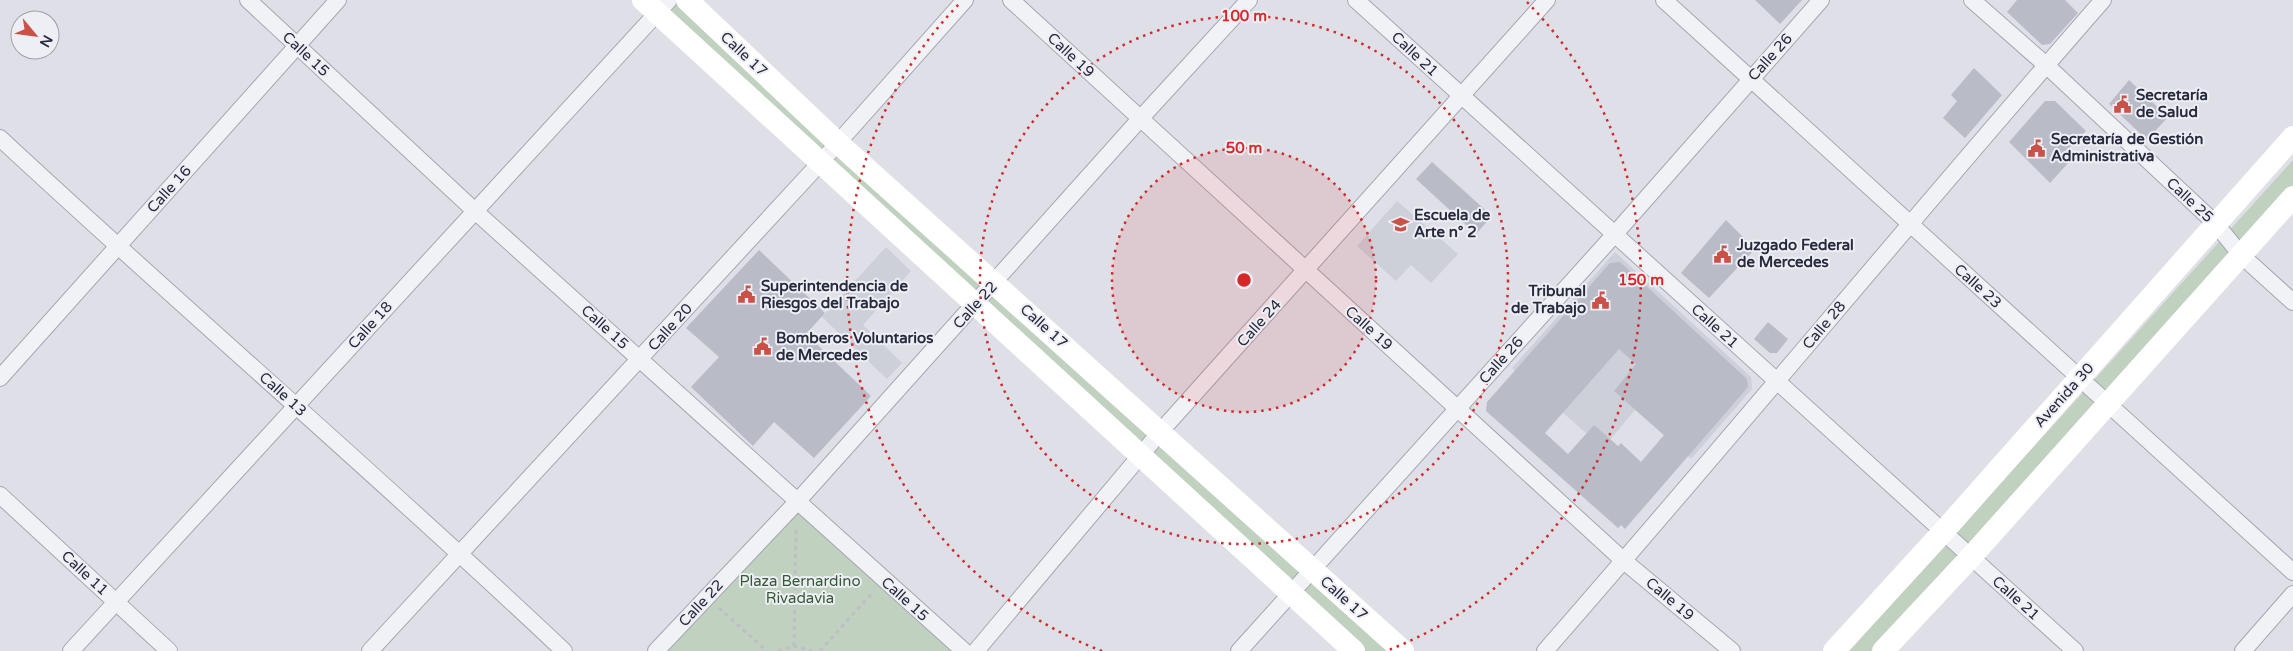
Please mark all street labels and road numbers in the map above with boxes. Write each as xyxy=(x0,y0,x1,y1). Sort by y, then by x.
street label: Calle 15 xyxy=(279,28,333,80)
street label: Calle 17 xyxy=(717,28,771,80)
street label: Calle 21 xyxy=(1388,28,1442,80)
street label: Calle 19 xyxy=(1044,29,1098,81)
street label: Calle 26 xyxy=(1744,30,1796,84)
street label: Calle 16 xyxy=(143,162,195,216)
street label: Calle 25 xyxy=(2163,174,2217,226)
street label: Calle 23 xyxy=(1951,260,2005,312)
street label: Calle 22 xyxy=(949,278,1001,332)
street label: Calle 24 xyxy=(1233,296,1285,350)
street label: Calle 28 xyxy=(1799,297,1849,353)
street label: Calle 18 xyxy=(344,298,396,352)
street label: Calle 20 xyxy=(644,300,696,354)
street label: Calle 17 xyxy=(1017,300,1071,352)
street label: Calle 21 xyxy=(1688,300,1742,352)
street label: Calle 15 xyxy=(578,301,632,353)
street label: Calle 19 xyxy=(1342,302,1396,354)
street label: Calle 26 xyxy=(1475,333,1527,387)
street label: Avenida 30 xyxy=(2030,359,2098,431)
street label: Calle 13 xyxy=(256,368,310,420)
street label: Calle 11 xyxy=(58,547,112,599)
street label: Calle 17 xyxy=(1317,572,1371,624)
street label: Calle 21 xyxy=(1989,572,2043,624)
street label: Calle 15 xyxy=(878,573,932,625)
street label: Calle 19 xyxy=(1642,574,1698,624)
street label: Calle 22 xyxy=(675,576,727,630)

